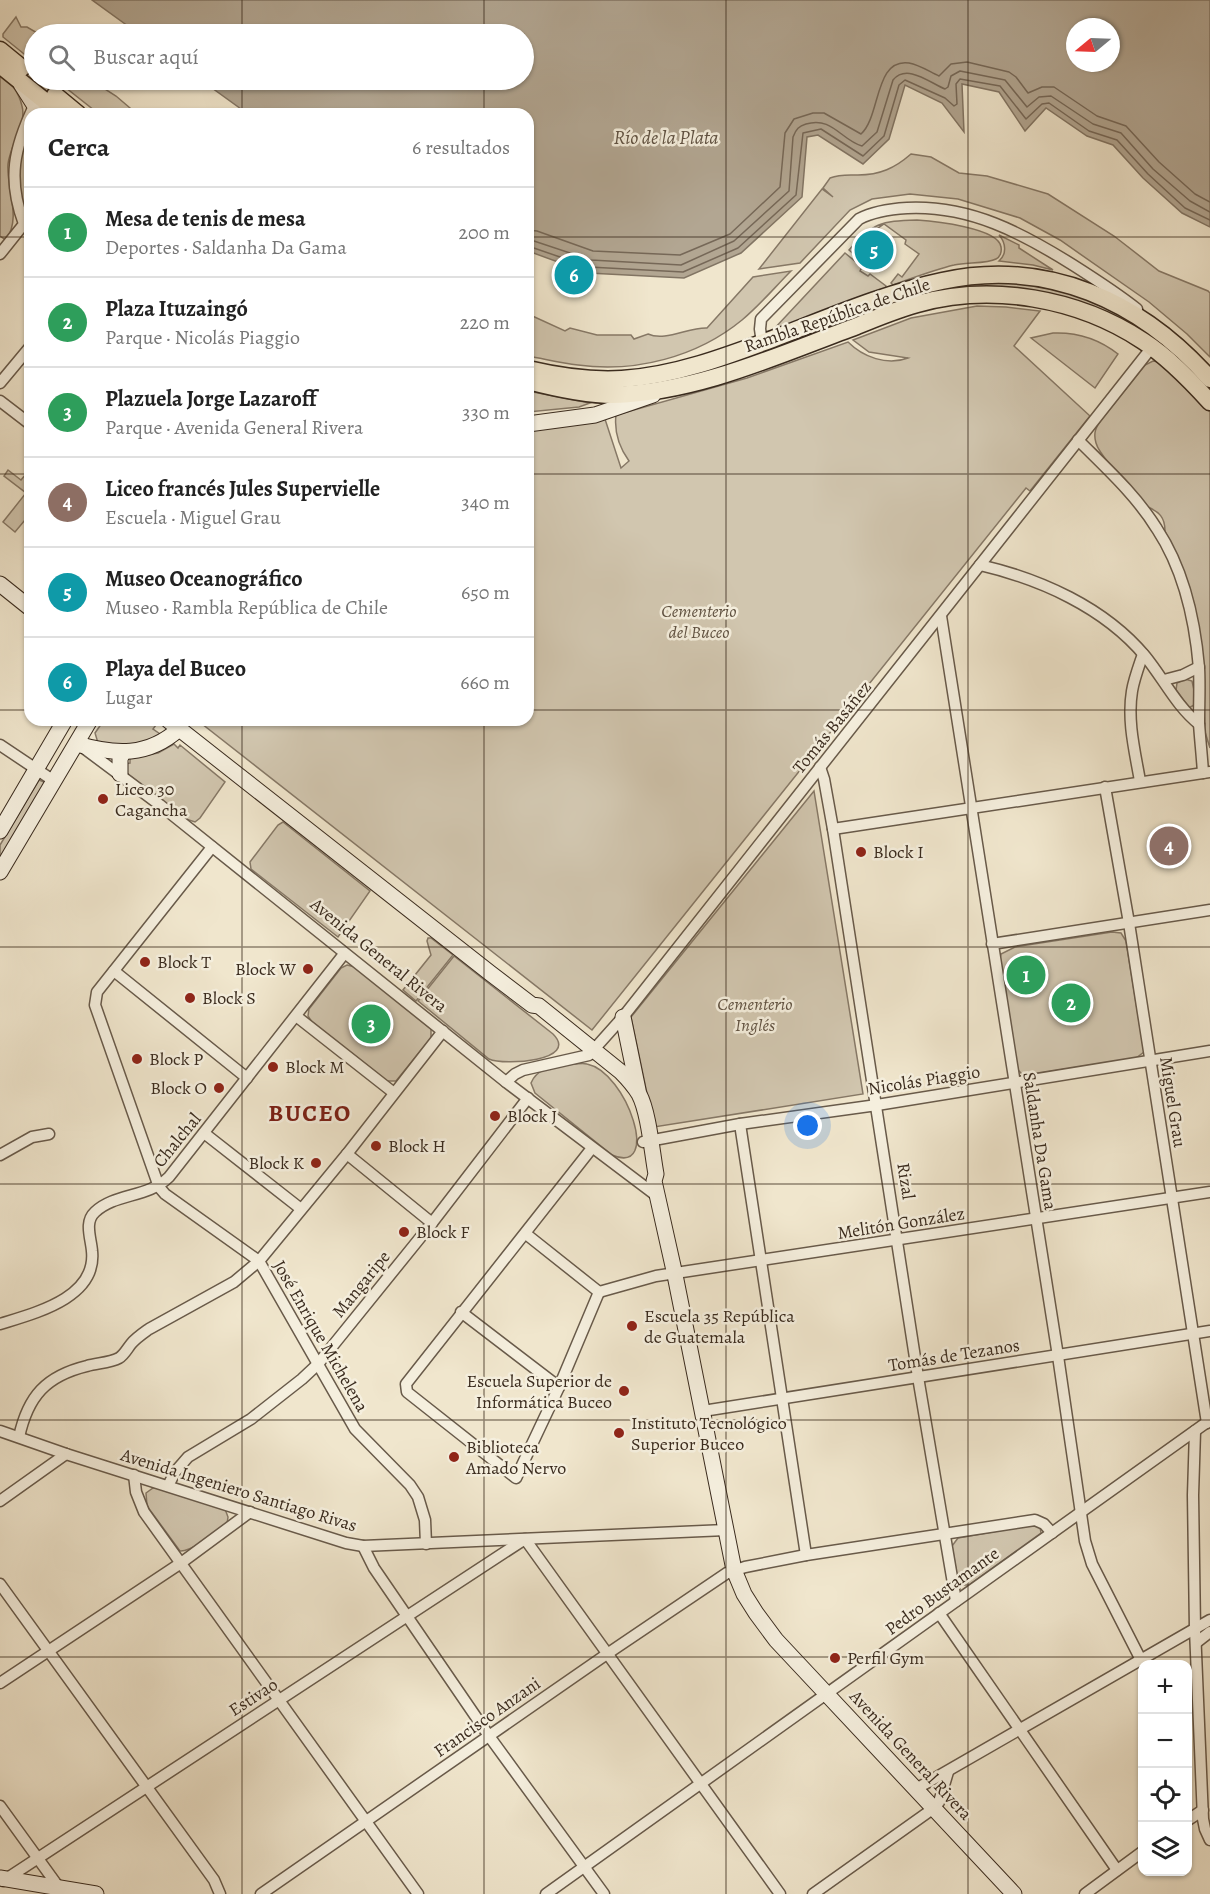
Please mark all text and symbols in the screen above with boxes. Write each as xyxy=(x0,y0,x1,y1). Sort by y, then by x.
north arrow xyxy=(1066,18,1120,72)
search box xyxy=(24,24,534,90)
icon: search xyxy=(45,41,78,74)
text: Buscar aquí xyxy=(93,42,199,72)
water label: Río de la Plata xyxy=(613,124,719,151)
text: Cerca xyxy=(48,130,110,165)
text: 6 resultados xyxy=(412,134,510,161)
text: Mesa de tenis de mesa xyxy=(105,204,306,234)
text: 1 xyxy=(64,219,71,246)
text: 200 m xyxy=(459,219,510,246)
pin: 5 xyxy=(854,228,894,272)
text: Deportes · Saldanha Da Gama xyxy=(105,234,347,261)
pin: 6 xyxy=(554,252,594,298)
street label: Rambla República de Chile xyxy=(741,272,933,358)
text: Plaza Ituzaingó xyxy=(105,294,248,324)
text: 2 xyxy=(63,309,72,336)
text: 220 m xyxy=(460,309,510,336)
text: Parque · Nicolás Piaggio xyxy=(105,324,300,351)
text: Plazuela Jorge Lazaroff xyxy=(105,384,316,414)
text: 3 xyxy=(63,399,72,426)
text: 330 m xyxy=(462,399,510,426)
text: Parque · Avenida General Rivera xyxy=(105,414,363,441)
text: Liceo francés Jules Supervielle xyxy=(105,474,380,504)
text: 4 xyxy=(63,489,72,516)
text: 340 m xyxy=(461,489,510,516)
text: Escuela · Miguel Grau xyxy=(105,504,281,531)
text: Museo Oceanográfico xyxy=(105,564,303,594)
text: 5 xyxy=(63,579,72,606)
text: 650 m xyxy=(461,579,510,606)
text: Museo · Rambla República de Chile xyxy=(105,594,388,621)
park label: Cementerio del Buceo xyxy=(661,599,737,644)
text: Playa del Buceo xyxy=(105,654,246,684)
text: 6 xyxy=(63,669,72,696)
text: 660 m xyxy=(460,669,510,696)
street label: Tomás Basáñez xyxy=(787,676,877,778)
text: Lugar xyxy=(105,684,153,711)
place label: Liceo 30 Cagancha xyxy=(115,777,188,822)
marker: Liceo 30 Cagancha xyxy=(96,792,110,806)
pin: 4 xyxy=(1150,824,1188,868)
place label: Block I xyxy=(873,840,924,864)
marker: Block I xyxy=(854,845,868,859)
street label: Avenida General Rivera xyxy=(305,892,453,1018)
place label: Block T xyxy=(157,950,211,974)
pin: 1 xyxy=(1006,952,1046,998)
marker: Block T xyxy=(138,955,152,969)
place label: Block W xyxy=(235,957,296,981)
marker: Block W xyxy=(301,962,315,976)
pin: 2 xyxy=(1052,980,1090,1026)
place label: Block S xyxy=(202,986,256,1010)
marker: Block S xyxy=(183,991,197,1005)
park label: Cementerio Inglés xyxy=(717,992,793,1037)
pin: 3 xyxy=(352,1002,391,1046)
place label: Block P xyxy=(149,1047,203,1071)
marker: Block P xyxy=(130,1052,144,1066)
place label: Block M xyxy=(285,1055,345,1079)
street label: Miguel Grau xyxy=(1154,1055,1192,1149)
street label: Nicolás Piaggio xyxy=(866,1059,982,1101)
marker: Block M xyxy=(266,1060,280,1074)
street label: Saldanha Da Gama xyxy=(1017,1070,1063,1212)
place label: Block O xyxy=(150,1076,207,1100)
marker: Block O xyxy=(212,1081,226,1095)
district label: BUCEO xyxy=(268,1097,352,1129)
place label: Block J xyxy=(507,1104,557,1128)
street label: Chalchal xyxy=(148,1107,207,1172)
marker: Block J xyxy=(488,1109,502,1123)
your location xyxy=(793,1111,822,1140)
place label: Block H xyxy=(388,1134,446,1158)
marker: Block H xyxy=(369,1139,383,1153)
place label: Block K xyxy=(248,1151,305,1175)
marker: Block K xyxy=(309,1156,323,1170)
street label: Rizal xyxy=(891,1161,921,1202)
street label: Melitón González xyxy=(836,1201,966,1245)
place label: Block F xyxy=(416,1220,469,1244)
marker: Block F xyxy=(397,1225,411,1239)
street label: Mangaripe xyxy=(326,1245,396,1323)
street label: José Enrique Michelena xyxy=(268,1256,375,1417)
place label: Escuela 35 República de Guatemala xyxy=(644,1304,795,1349)
marker: Escuela 35 República de Guatemala xyxy=(625,1319,639,1333)
street label: Tomás de Tezanos xyxy=(887,1333,1021,1377)
place label: Escuela Superior de Informática Buceo xyxy=(466,1369,612,1414)
marker: Escuela Superior de Informática Buceo xyxy=(617,1384,631,1398)
place label: Instituto Tecnológico Superior Buceo xyxy=(631,1411,787,1456)
marker: Instituto Tecnológico Superior Buceo xyxy=(612,1426,626,1440)
place label: Biblioteca Amado Nervo xyxy=(465,1435,566,1480)
street label: Avenida Ingeniero Santiago Rivas xyxy=(117,1442,360,1537)
marker: Biblioteca Amado Nervo xyxy=(447,1450,461,1464)
street label: Pedro Bustamante xyxy=(880,1542,1004,1640)
place label: Perfil Gym xyxy=(847,1646,924,1670)
marker: Perfil Gym xyxy=(828,1651,842,1665)
map controls xyxy=(1138,1660,1192,1876)
button: + xyxy=(1138,1660,1192,1714)
street label: Francisco Anzani xyxy=(429,1671,545,1763)
street label: Estivao xyxy=(224,1672,282,1722)
street label: Avenida General Rivera xyxy=(844,1684,978,1826)
button: − xyxy=(1138,1714,1192,1768)
button: locate xyxy=(1138,1768,1192,1822)
button: layers xyxy=(1138,1822,1192,1876)

